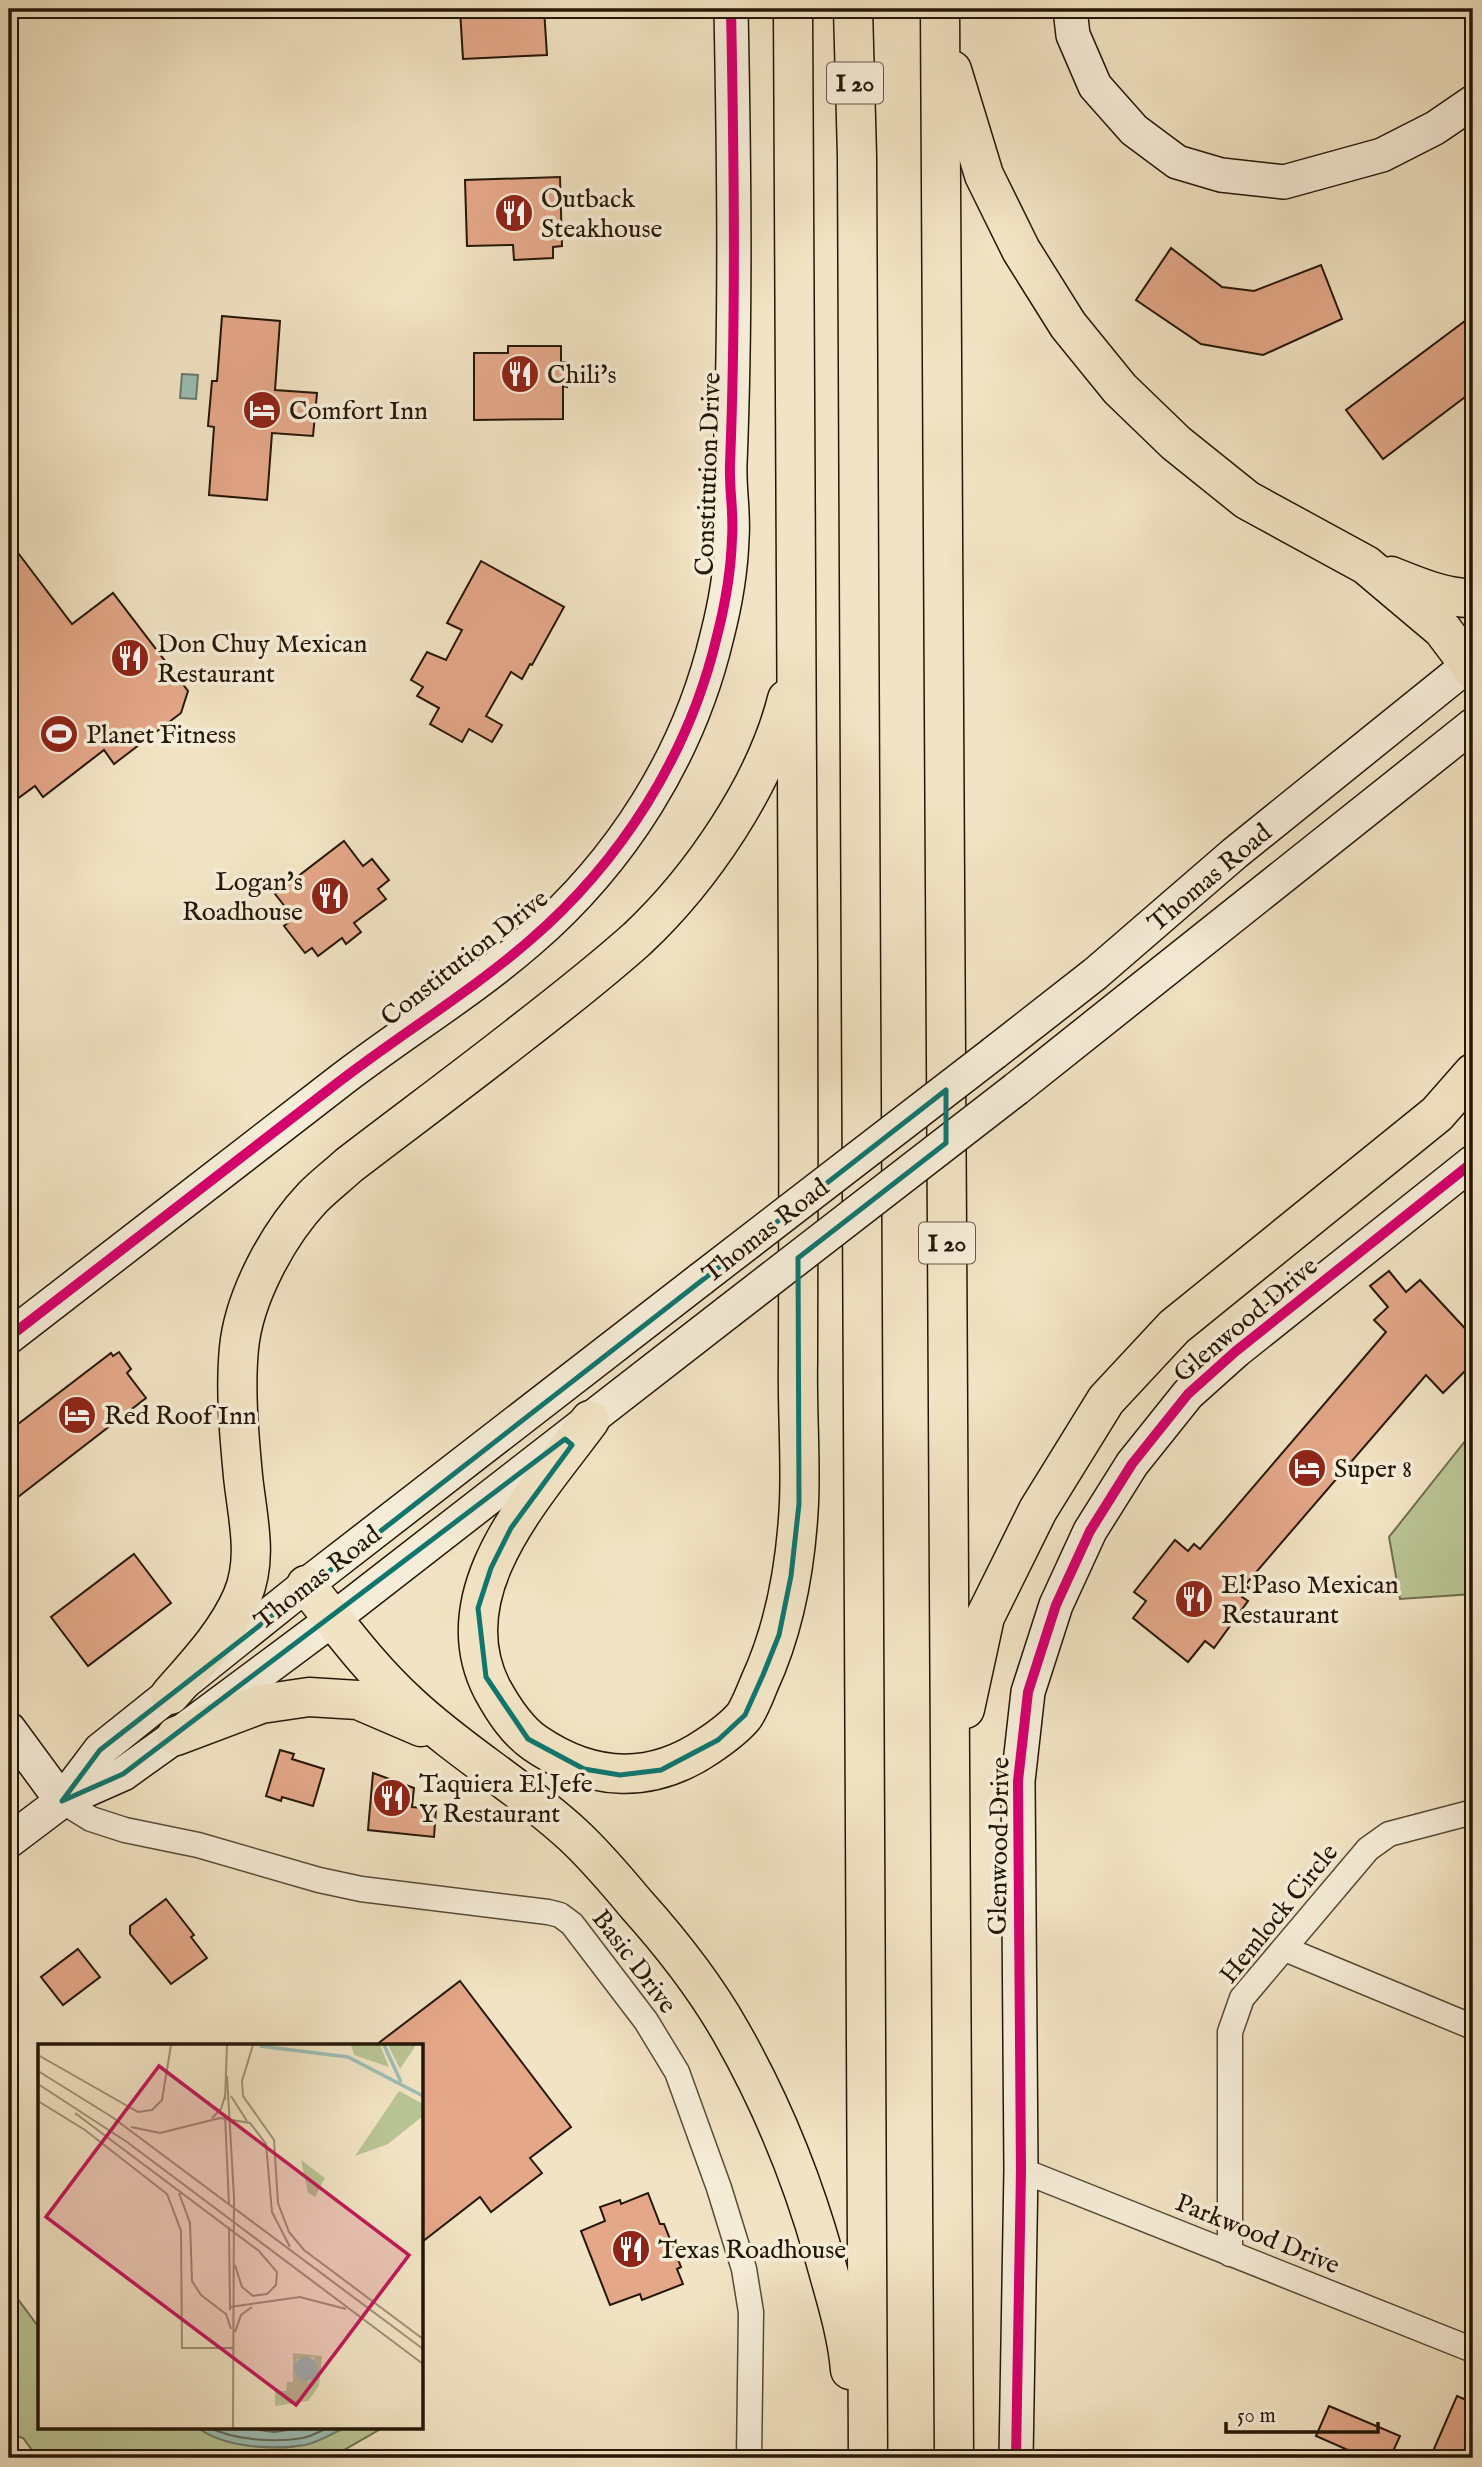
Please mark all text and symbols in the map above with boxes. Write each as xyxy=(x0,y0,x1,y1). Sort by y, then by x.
road number: I 20 xyxy=(827,62,883,104)
place label: Outback Steakhouse xyxy=(541,183,663,246)
restaurant icon: Outback Steakhouse xyxy=(493,192,535,234)
restaurant icon: Chili's xyxy=(499,353,541,395)
place label: Chili's xyxy=(547,359,617,392)
street label: Constitution Drive xyxy=(688,372,729,576)
hotel icon: Comfort Inn xyxy=(241,389,283,431)
place label: Comfort Inn xyxy=(289,395,428,428)
place label: Don Chuy Mexican Restaurant xyxy=(157,628,368,691)
restaurant icon: Don Chuy Mexican Restaurant xyxy=(109,637,151,679)
sports icon: Planet Fitness xyxy=(38,713,80,755)
place label: Planet Fitness xyxy=(86,719,236,752)
street label: Thomas Road xyxy=(1141,817,1279,940)
place label: Logan's Roadhouse xyxy=(182,866,303,929)
restaurant icon: Logan's Roadhouse xyxy=(309,875,351,917)
street label: Constitution Drive xyxy=(375,883,555,1034)
street label: Thomas Road xyxy=(696,1171,836,1291)
road number: I 20 xyxy=(919,1223,975,1264)
street label: Glenwood Drive xyxy=(1167,1250,1325,1390)
hotel icon: Red Roof Inn xyxy=(56,1394,98,1436)
place label: Red Roof Inn xyxy=(104,1400,257,1433)
hotel icon: Super 8 xyxy=(1286,1447,1328,1489)
place label: Super 8 xyxy=(1334,1453,1412,1486)
street label: Thomas Road xyxy=(248,1518,388,1638)
place label: El Paso Mexican Restaurant xyxy=(1221,1569,1399,1632)
restaurant icon: El Paso Mexican Restaurant xyxy=(1173,1578,1215,1620)
street label: Glenwood Drive xyxy=(981,1757,1018,1935)
place label: Taquiera El Jefe Y Restaurant xyxy=(419,1768,593,1831)
restaurant icon: Taquiera El Jefe Y Restaurant xyxy=(371,1777,413,1819)
street label: Hemlock Circle xyxy=(1213,1837,1346,1991)
street label: Basic Drive xyxy=(584,1903,684,2021)
inset map xyxy=(38,2044,424,2428)
street label: Parkwood Drive xyxy=(1170,2186,1344,2282)
restaurant icon: Texas Roadhouse xyxy=(610,2228,652,2270)
place label: Texas Roadhouse xyxy=(658,2234,846,2267)
scale bar xyxy=(1226,2390,1379,2434)
text: 50 m xyxy=(1237,2403,1276,2430)

